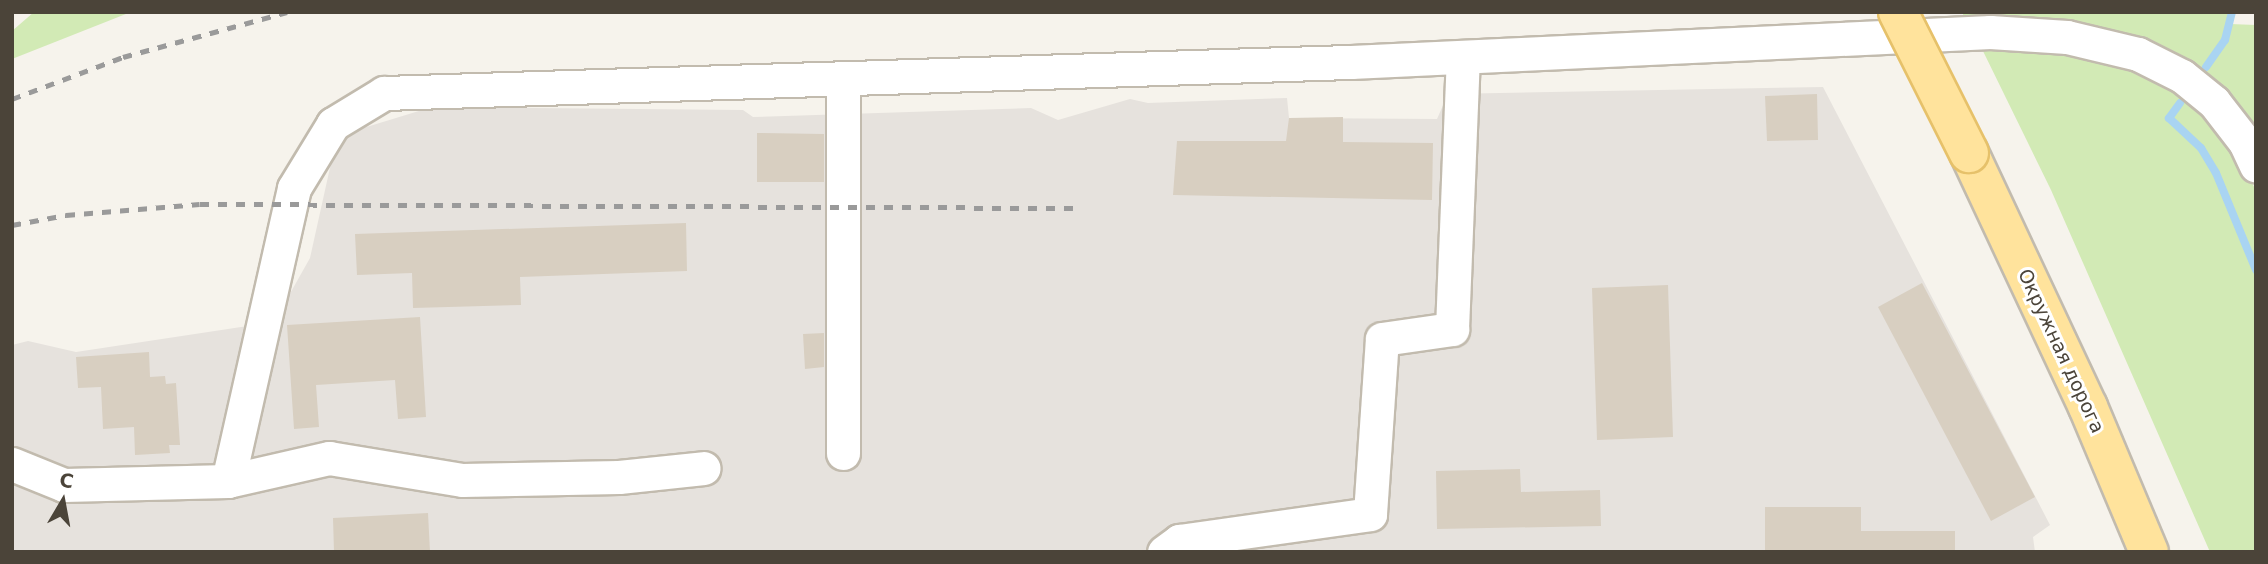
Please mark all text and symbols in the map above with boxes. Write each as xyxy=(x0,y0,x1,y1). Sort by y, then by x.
street label: Окружная дорога xyxy=(2013,265,2109,437)
north arrow xyxy=(28,466,98,536)
text: С xyxy=(58,468,75,492)

